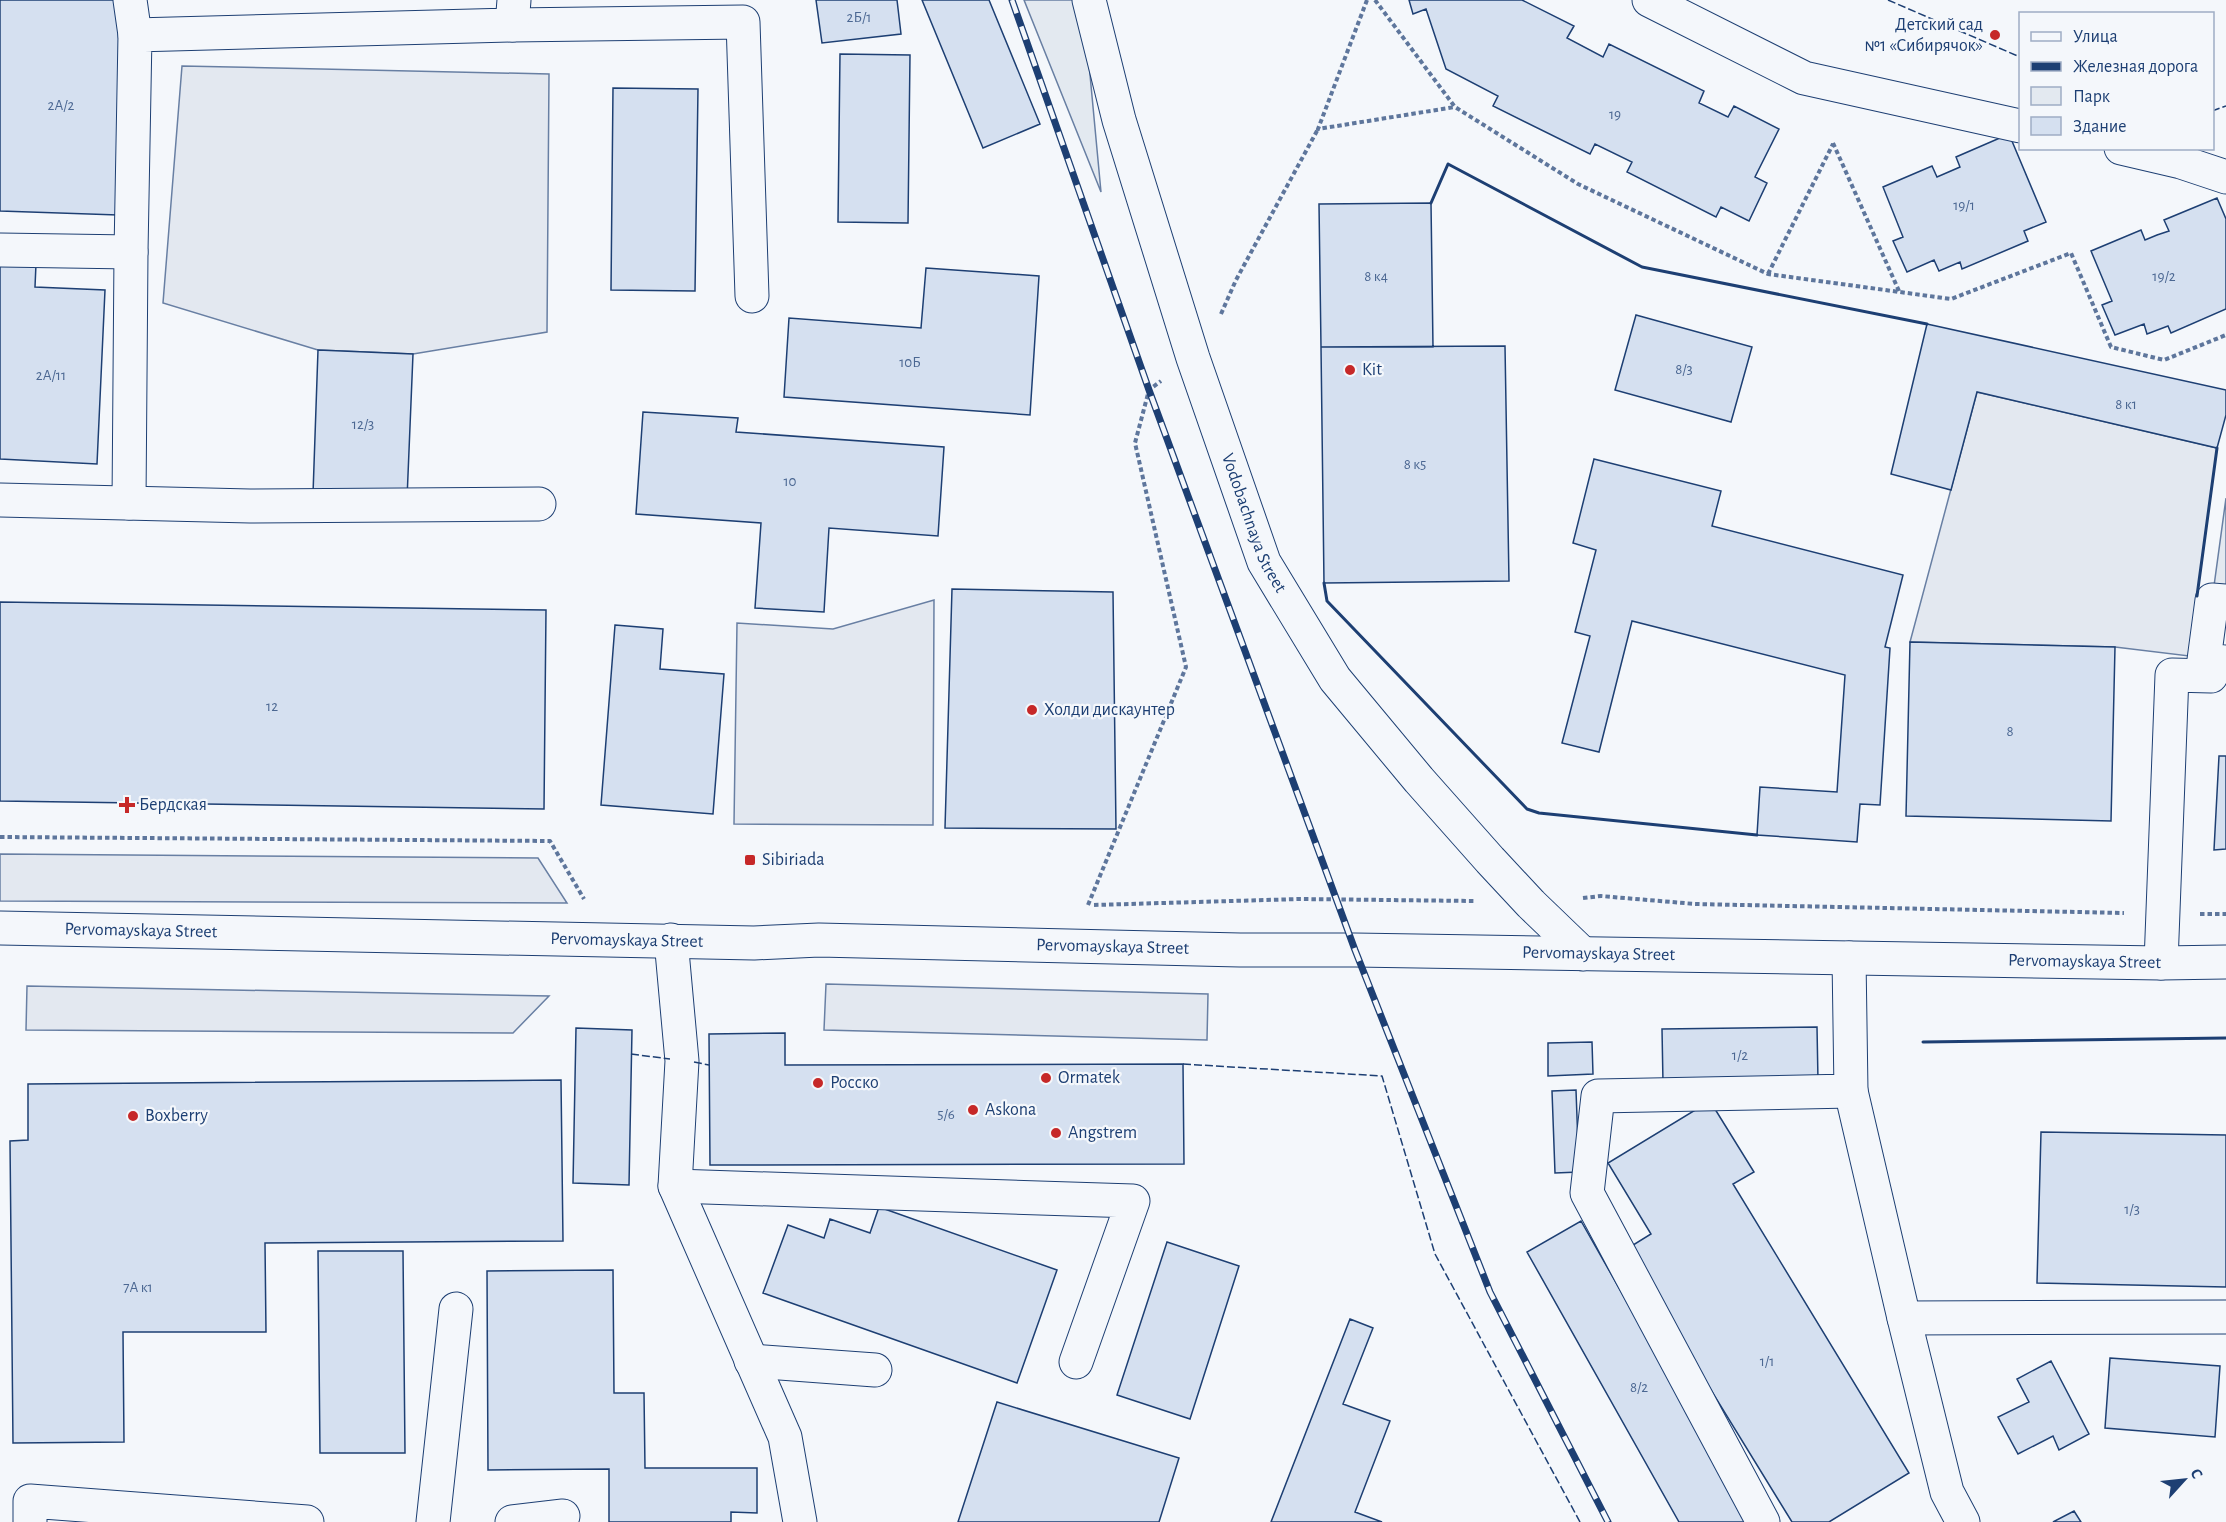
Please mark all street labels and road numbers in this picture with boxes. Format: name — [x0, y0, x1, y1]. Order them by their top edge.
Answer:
street label: Vodobachnaya Street — [1218, 451, 1290, 596]
street label: Pervomayskaya Street — [64, 920, 218, 941]
street label: Pervomayskaya Street — [550, 930, 704, 951]
street label: Pervomayskaya Street — [1036, 936, 1190, 958]
street label: Pervomayskaya Street — [1522, 944, 1675, 964]
street label: Pervomayskaya Street — [2008, 952, 2161, 972]

